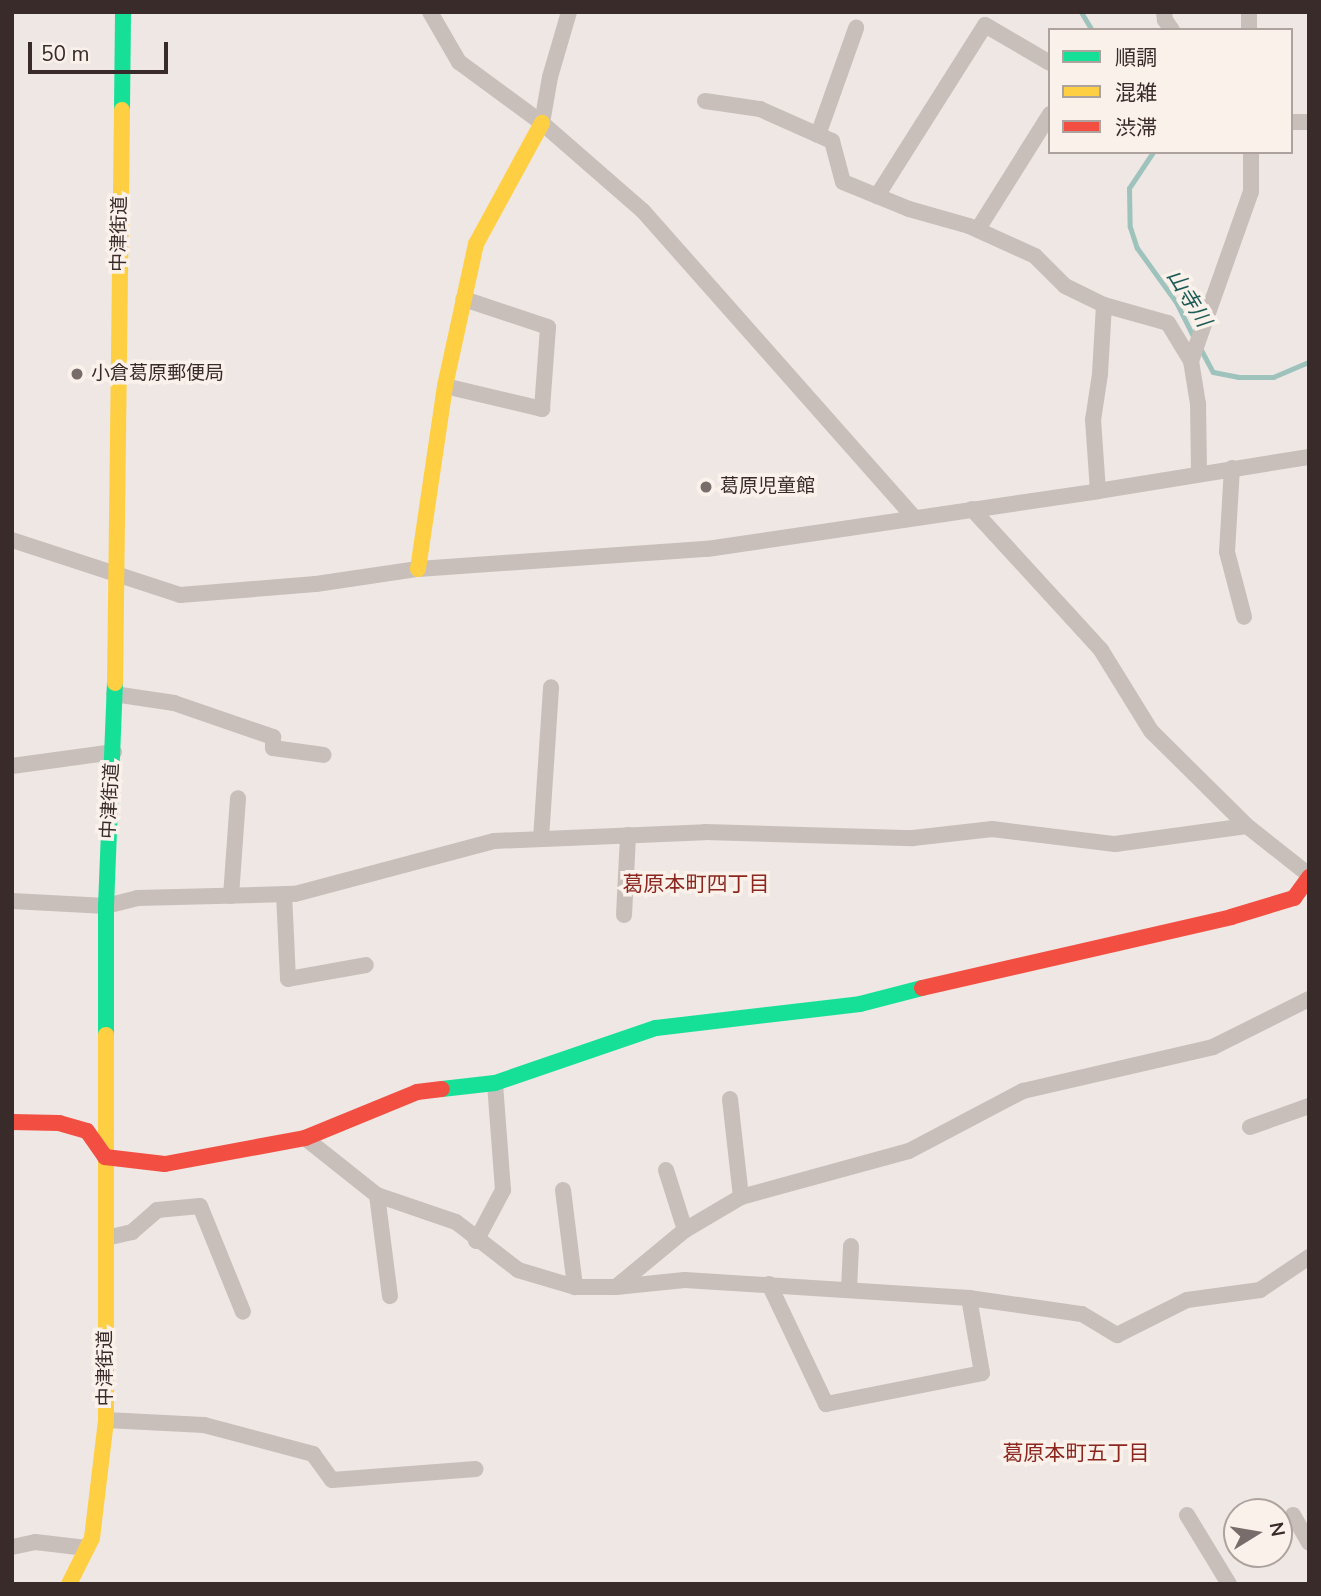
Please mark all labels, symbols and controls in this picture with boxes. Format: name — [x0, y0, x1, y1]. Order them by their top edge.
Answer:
scale bar — [32, 28, 172, 72]
legend — [1048, 28, 1293, 154]
text: 50 m — [41, 40, 90, 68]
text: 順調 — [1115, 44, 1157, 72]
text: 混雑 — [1115, 79, 1157, 107]
text: 渋滞 — [1115, 114, 1157, 142]
street label: 中津街道 — [108, 196, 132, 272]
water label: 山寺川 — [1162, 265, 1216, 331]
place label: 小倉葛原郵便局 — [91, 363, 224, 385]
marker: 小倉葛原郵便局 — [69, 366, 85, 382]
place label: 葛原児童館 — [720, 476, 815, 498]
marker: 葛原児童館 — [698, 479, 714, 495]
street label: 中津街道 — [98, 762, 124, 840]
district label: 葛原本町四丁目 — [623, 871, 769, 897]
street label: 中津街道 — [95, 1330, 117, 1406]
district label: 葛原本町五丁目 — [1003, 1440, 1149, 1466]
north arrow — [1223, 1498, 1293, 1568]
text: N — [1263, 1520, 1291, 1539]

